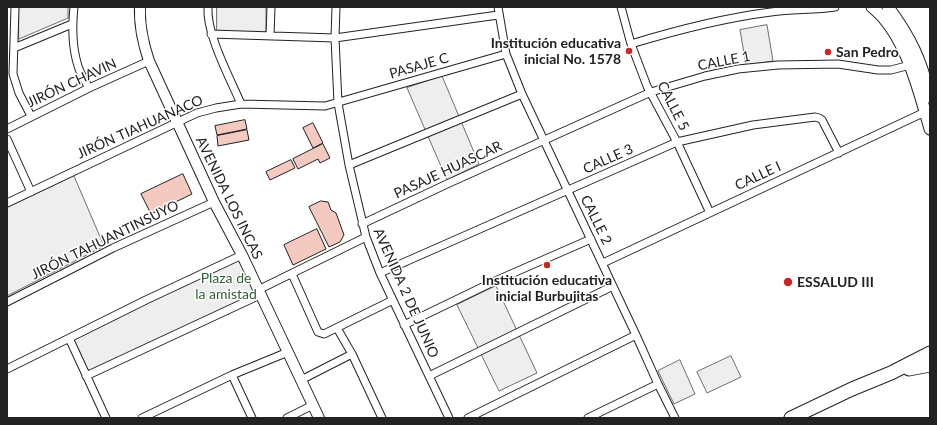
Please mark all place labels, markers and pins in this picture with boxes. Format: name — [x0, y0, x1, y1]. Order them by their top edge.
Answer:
place label: Institución educativa inicial No. 1578 — [491, 35, 621, 68]
place label: San Pedro — [836, 44, 899, 60]
marker: Institución educativa inicial No. 1578 — [624, 46, 634, 56]
marker: San Pedro — [823, 47, 833, 57]
marker: Institución educativa inicial Burbujitas — [542, 260, 552, 270]
place label: Institución educativa inicial Burbujitas — [482, 272, 612, 304]
place label: ESSALUD III — [797, 274, 874, 290]
marker: ESSALUD III — [782, 276, 794, 288]

